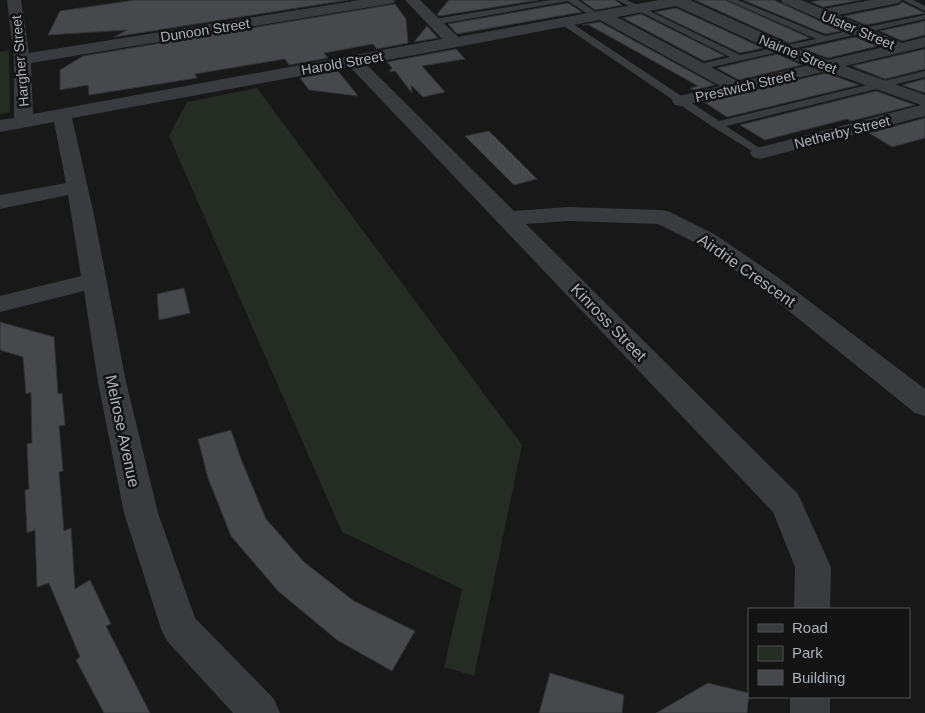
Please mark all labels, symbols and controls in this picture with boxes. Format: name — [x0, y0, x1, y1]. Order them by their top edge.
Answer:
street label: Ulster Street — [819, 7, 897, 53]
street label: Hargher Street — [8, 14, 32, 107]
street label: Dunoon Street — [159, 15, 251, 45]
street label: Nairne Street — [757, 31, 839, 77]
street label: Harold Street — [300, 48, 384, 78]
street label: Prestwich Street — [694, 67, 797, 105]
street label: Netherby Street — [792, 112, 892, 152]
street label: Airdrie Crescent — [695, 231, 799, 311]
street label: Kinross Street — [568, 280, 650, 365]
street label: Melrose Avenue — [102, 373, 143, 489]
legend — [748, 608, 910, 698]
text: Road — [792, 619, 828, 636]
text: Park — [792, 644, 823, 661]
text: Building — [792, 669, 845, 686]

